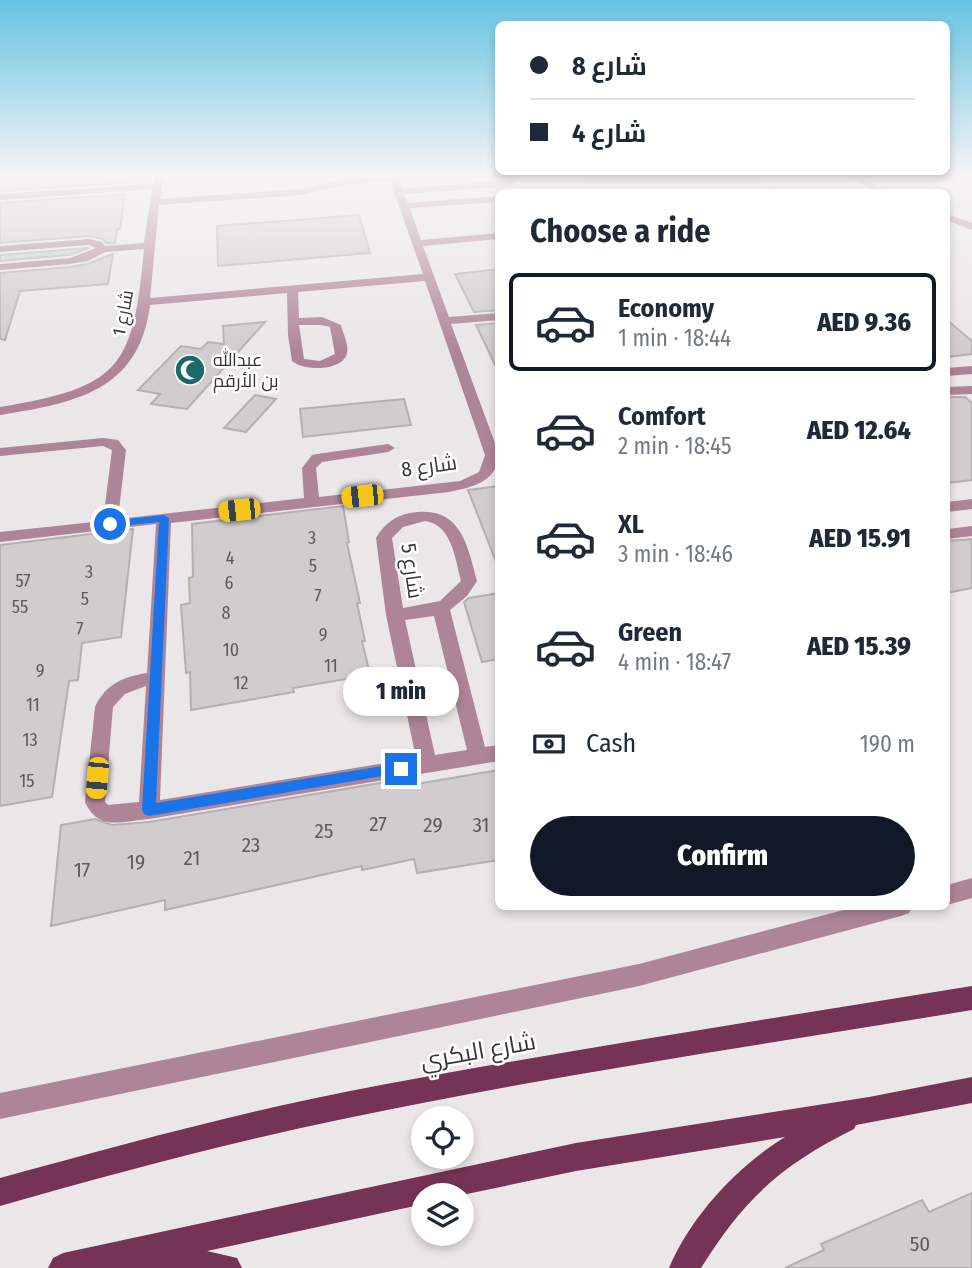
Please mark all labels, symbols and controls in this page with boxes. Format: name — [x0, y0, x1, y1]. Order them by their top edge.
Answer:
text: شارع 8 — [572, 51, 647, 82]
text: شارع 4 — [572, 118, 646, 149]
text: Choose a ride — [530, 212, 711, 250]
street label: شارع 1 — [108, 288, 139, 338]
icon: car — [534, 291, 597, 354]
text: Economy — [618, 293, 714, 324]
text: AED 9.36 — [817, 307, 911, 338]
text: 1 min · 18:44 — [618, 324, 731, 352]
place label: عبدالله بن الأرقم — [213, 348, 279, 393]
mosque icon: عبدالله بن الأرقم — [173, 353, 207, 387]
icon: car — [534, 399, 597, 462]
text: Comfort — [618, 401, 706, 432]
text: AED 12.64 — [807, 415, 911, 446]
text: 2 min · 18:45 — [618, 432, 732, 460]
street label: شارع 8 — [399, 449, 459, 484]
car — [341, 483, 384, 509]
car — [218, 497, 261, 523]
icon: car — [534, 507, 597, 570]
route start — [94, 508, 126, 540]
text: XL — [618, 509, 644, 540]
text: AED 15.91 — [809, 523, 911, 554]
house number: 3 — [308, 527, 316, 549]
text: 3 min · 18:46 — [618, 540, 733, 568]
street label: شارع 5 — [394, 542, 429, 600]
house number: 4 — [226, 547, 235, 569]
house number: 5 — [309, 555, 317, 577]
house number: 3 — [85, 561, 93, 583]
house number: 57 — [15, 570, 31, 592]
house number: 6 — [225, 572, 234, 594]
house number: 7 — [314, 585, 322, 607]
house number: 5 — [81, 588, 89, 610]
house number: 55 — [12, 596, 28, 618]
house number: 8 — [222, 602, 231, 624]
icon: car — [534, 615, 597, 678]
text: Green — [618, 617, 682, 648]
house number: 7 — [76, 618, 84, 640]
house number: 9 — [319, 624, 327, 646]
text: AED 15.39 — [807, 631, 911, 662]
house number: 10 — [223, 639, 239, 661]
text: 4 min · 18:47 — [618, 648, 731, 676]
house number: 11 — [324, 655, 338, 677]
house number: 9 — [36, 660, 44, 682]
callout: 1 min — [343, 668, 459, 716]
house number: 12 — [234, 672, 249, 694]
text: 1 min — [376, 677, 426, 705]
house number: 11 — [26, 694, 40, 716]
icon: cash — [530, 725, 568, 763]
text: Cash — [586, 728, 636, 759]
house number: 13 — [22, 729, 38, 751]
text: 190 m — [860, 730, 915, 758]
route end — [385, 753, 417, 785]
car — [85, 756, 110, 800]
house number: 15 — [19, 770, 35, 792]
house number: 27 — [369, 811, 387, 837]
house number: 29 — [423, 812, 443, 838]
house number: 31 — [472, 812, 490, 838]
button: Confirm — [530, 816, 915, 896]
house number: 25 — [315, 818, 333, 844]
house number: 23 — [242, 832, 260, 858]
house number: 21 — [184, 845, 201, 871]
house number: 19 — [127, 849, 145, 875]
house number: 17 — [74, 857, 90, 883]
street label: شارع البكري — [418, 1027, 539, 1079]
map controls — [411, 1106, 474, 1246]
button: locate — [411, 1106, 474, 1169]
button: layers — [411, 1183, 474, 1246]
house number: 50 — [910, 1231, 930, 1257]

